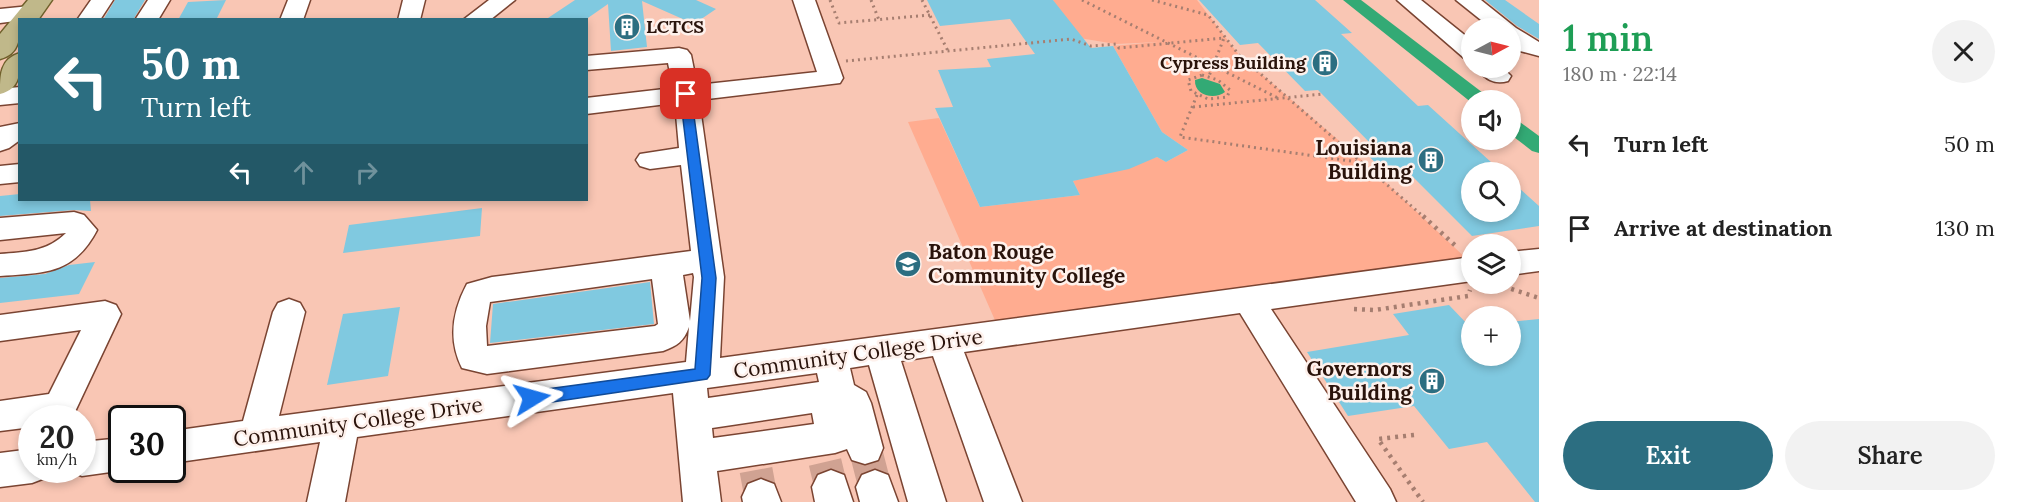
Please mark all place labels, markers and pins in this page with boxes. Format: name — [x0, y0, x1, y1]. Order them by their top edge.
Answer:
building icon: LCTCS — [612, 12, 642, 42]
place label: LCTCS — [646, 15, 704, 38]
building icon: Cypress Building — [1310, 48, 1340, 78]
place label: Cypress Building — [1160, 51, 1307, 74]
pin — [660, 68, 711, 119]
place label: Louisiana Building — [1315, 134, 1413, 185]
building icon: Louisiana Building — [1416, 145, 1446, 175]
place label: Baton Rouge Community College — [928, 238, 1125, 289]
school or university icon: Baton Rouge Community College — [893, 249, 923, 279]
place label: Governors Building — [1307, 355, 1413, 406]
building icon: Governors Building — [1417, 366, 1447, 396]

